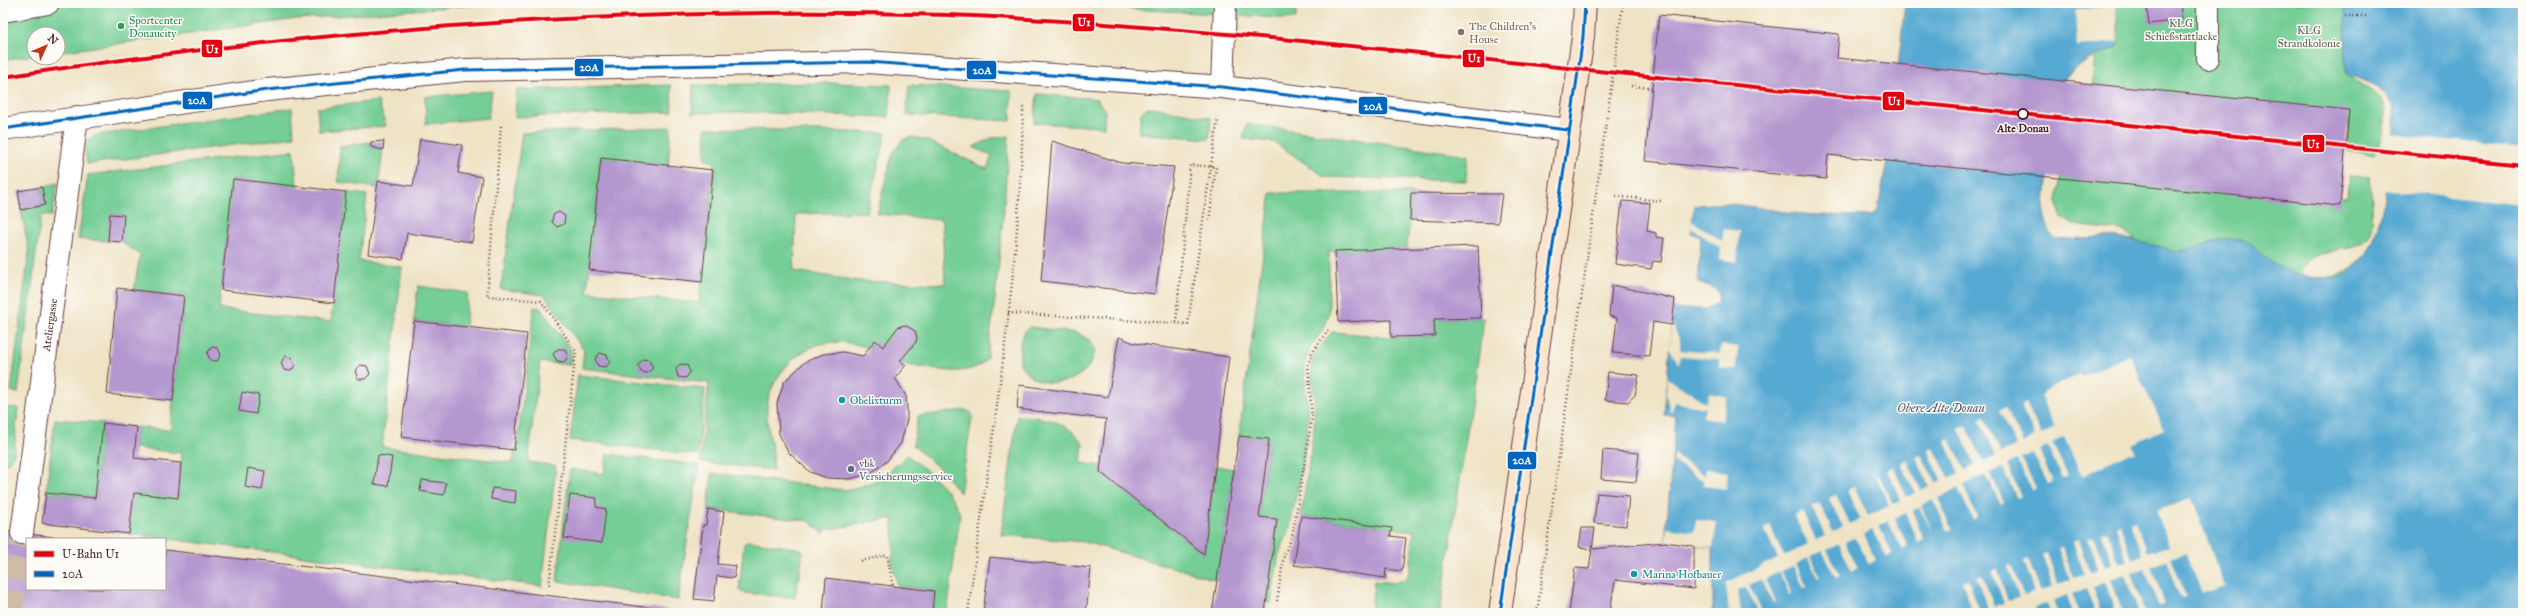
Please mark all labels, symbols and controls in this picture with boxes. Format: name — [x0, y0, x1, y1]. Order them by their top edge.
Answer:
line badge: U1 — [1072, 13, 1095, 32]
place label: Sportcenter Donaucity — [129, 14, 183, 40]
text: U1 — [1077, 16, 1091, 29]
park label: KLG Schießstattlacke — [2145, 17, 2218, 43]
place label: The Children’s House — [1469, 20, 1536, 46]
marker: Sportcenter Donaucity — [116, 21, 126, 31]
park label: KLG Strandkolonie — [2277, 24, 2341, 50]
north arrow — [26, 26, 66, 66]
marker: The Children’s House — [1456, 27, 1466, 37]
text: N — [45, 32, 61, 48]
line badge: U1 — [201, 39, 223, 58]
text: U1 — [205, 43, 219, 56]
line badge: U1 — [1462, 49, 1485, 68]
text: U1 — [1467, 52, 1481, 65]
line badge: 20A — [574, 58, 604, 77]
line badge: 20A — [966, 60, 997, 80]
text: 20A — [579, 61, 599, 74]
text: 20A — [972, 64, 992, 77]
line badge: 20A — [182, 91, 213, 110]
line badge: U1 — [1882, 91, 1905, 111]
text: 20A — [187, 94, 207, 107]
text: U1 — [1887, 95, 1901, 108]
line badge: 20A — [1358, 96, 1388, 115]
text: 20A — [1363, 100, 1383, 113]
marker: Alte Donau — [2017, 108, 2029, 120]
place label: Alte Donau — [1996, 122, 2049, 135]
line badge: U1 — [2302, 134, 2325, 153]
text: U1 — [2306, 138, 2320, 151]
street label: Ateliergasse — [40, 298, 60, 353]
place label: Obelixturm — [850, 394, 903, 407]
marker: Obelixturm — [837, 395, 847, 405]
water label: Obere Alte Donau — [1897, 401, 1985, 415]
line badge: 20A — [1507, 451, 1537, 470]
text: 20A — [1512, 454, 1532, 467]
place label: vbk Versicherungsservice — [858, 457, 953, 483]
marker: vbk Versicherungsservice — [846, 464, 856, 474]
legend — [26, 538, 166, 590]
text: U-Bahn U1 — [62, 547, 120, 561]
text: 20A — [62, 567, 83, 581]
place label: Marina Hofbauer — [1642, 568, 1722, 581]
marker: Marina Hofbauer — [1629, 569, 1639, 579]

